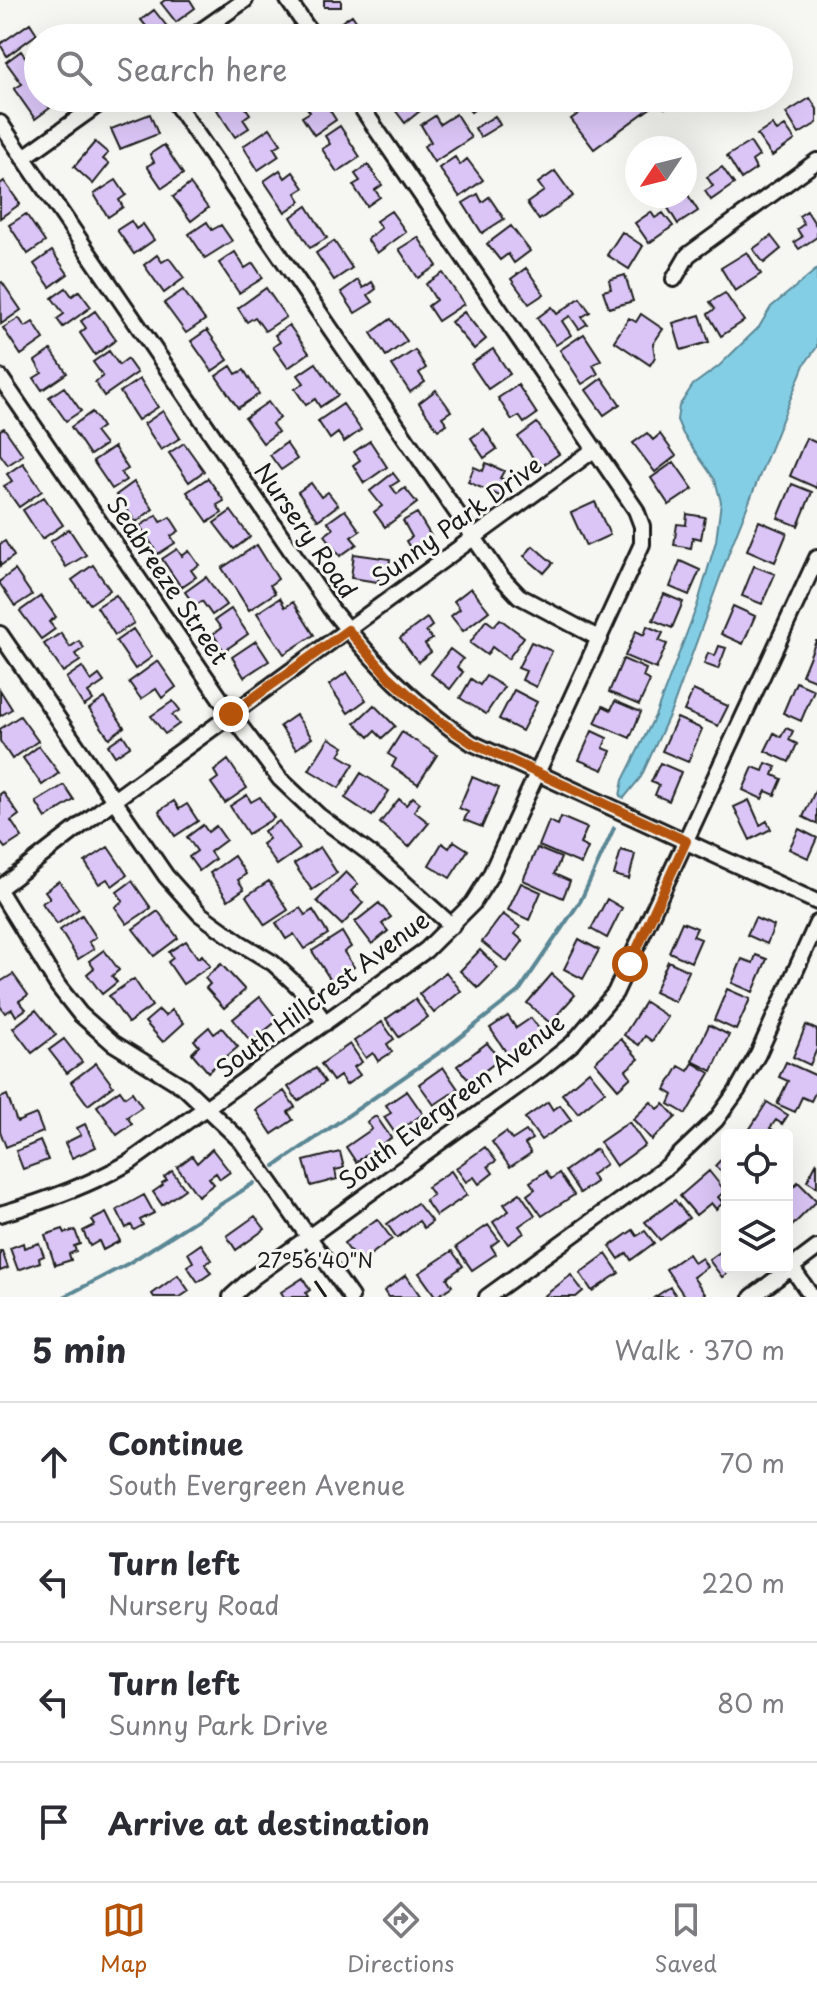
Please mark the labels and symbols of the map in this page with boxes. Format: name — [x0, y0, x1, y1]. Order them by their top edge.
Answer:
north arrow — [625, 136, 697, 208]
street label: Sunny Park Drive — [363, 446, 549, 595]
street label: Nursery Road — [246, 455, 367, 605]
street label: Seabreeze Street — [99, 488, 239, 672]
route end — [213, 696, 249, 732]
street label: South Hillcrest Avenue — [208, 901, 436, 1086]
route start — [612, 946, 648, 982]
street label: South Evergreen Avenue — [330, 1004, 571, 1197]
text: 27°56'40"N — [257, 1245, 373, 1275]

